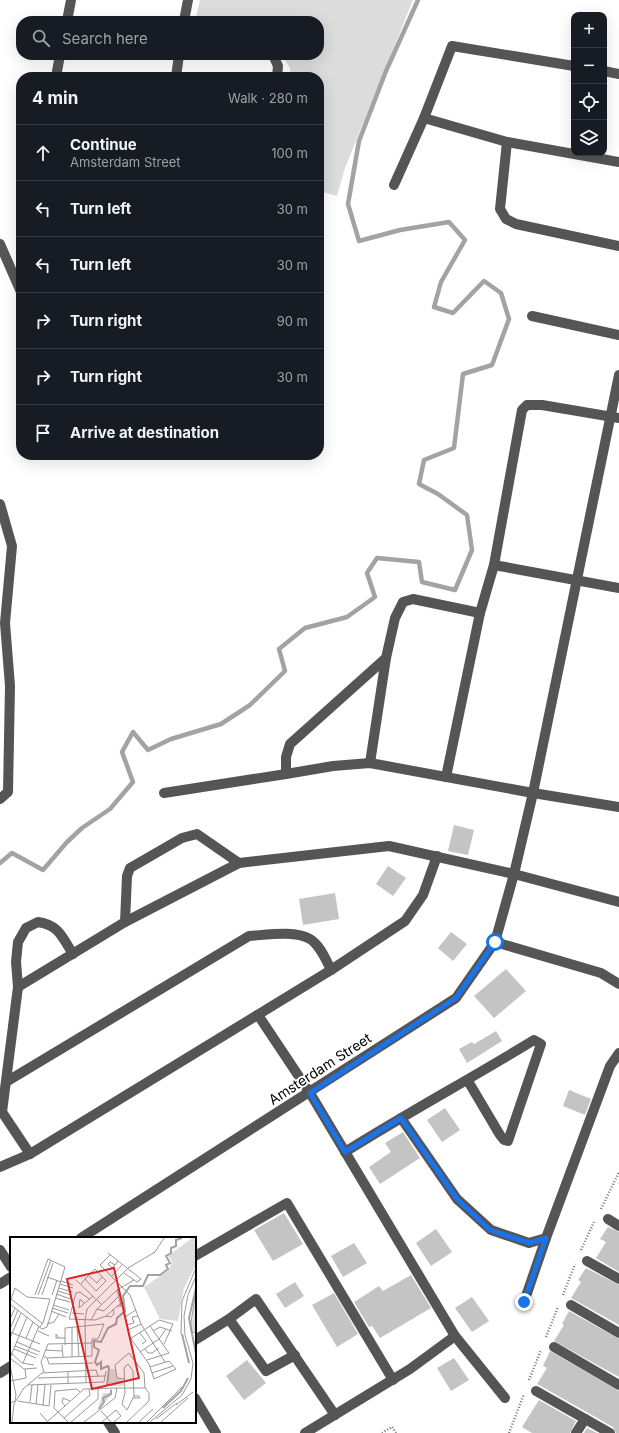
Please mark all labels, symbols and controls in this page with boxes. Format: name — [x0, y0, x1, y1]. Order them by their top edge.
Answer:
map controls — [571, 12, 607, 156]
button: + — [571, 12, 607, 48]
search box — [16, 16, 324, 60]
icon: search — [30, 27, 52, 49]
text: Search here — [62, 29, 148, 48]
button: − — [571, 48, 607, 84]
button: locate — [571, 84, 607, 120]
text: 4 min — [32, 88, 78, 108]
text: Walk · 280 m — [228, 90, 308, 106]
button: layers — [571, 120, 607, 156]
text: Continue — [70, 135, 137, 154]
icon: ahead — [32, 142, 54, 164]
text: 100 m — [271, 145, 308, 161]
text: Amsterdam Street — [70, 154, 181, 170]
icon: left — [32, 198, 54, 220]
text: Turn left — [70, 199, 131, 218]
text: 30 m — [277, 201, 308, 217]
icon: left — [32, 254, 54, 276]
text: Turn left — [70, 255, 131, 274]
text: 30 m — [277, 257, 308, 273]
icon: right — [32, 310, 54, 332]
text: Turn right — [70, 311, 142, 330]
text: 90 m — [277, 313, 308, 329]
icon: right — [32, 366, 54, 388]
text: Turn right — [70, 367, 142, 386]
text: 30 m — [277, 369, 308, 385]
icon: arrive — [32, 422, 54, 444]
text: Arrive at destination — [70, 423, 219, 442]
route start — [486, 933, 504, 951]
street label: Amsterdam Street — [265, 1029, 375, 1108]
inset map — [10, 1237, 196, 1423]
route end — [515, 1293, 533, 1311]

